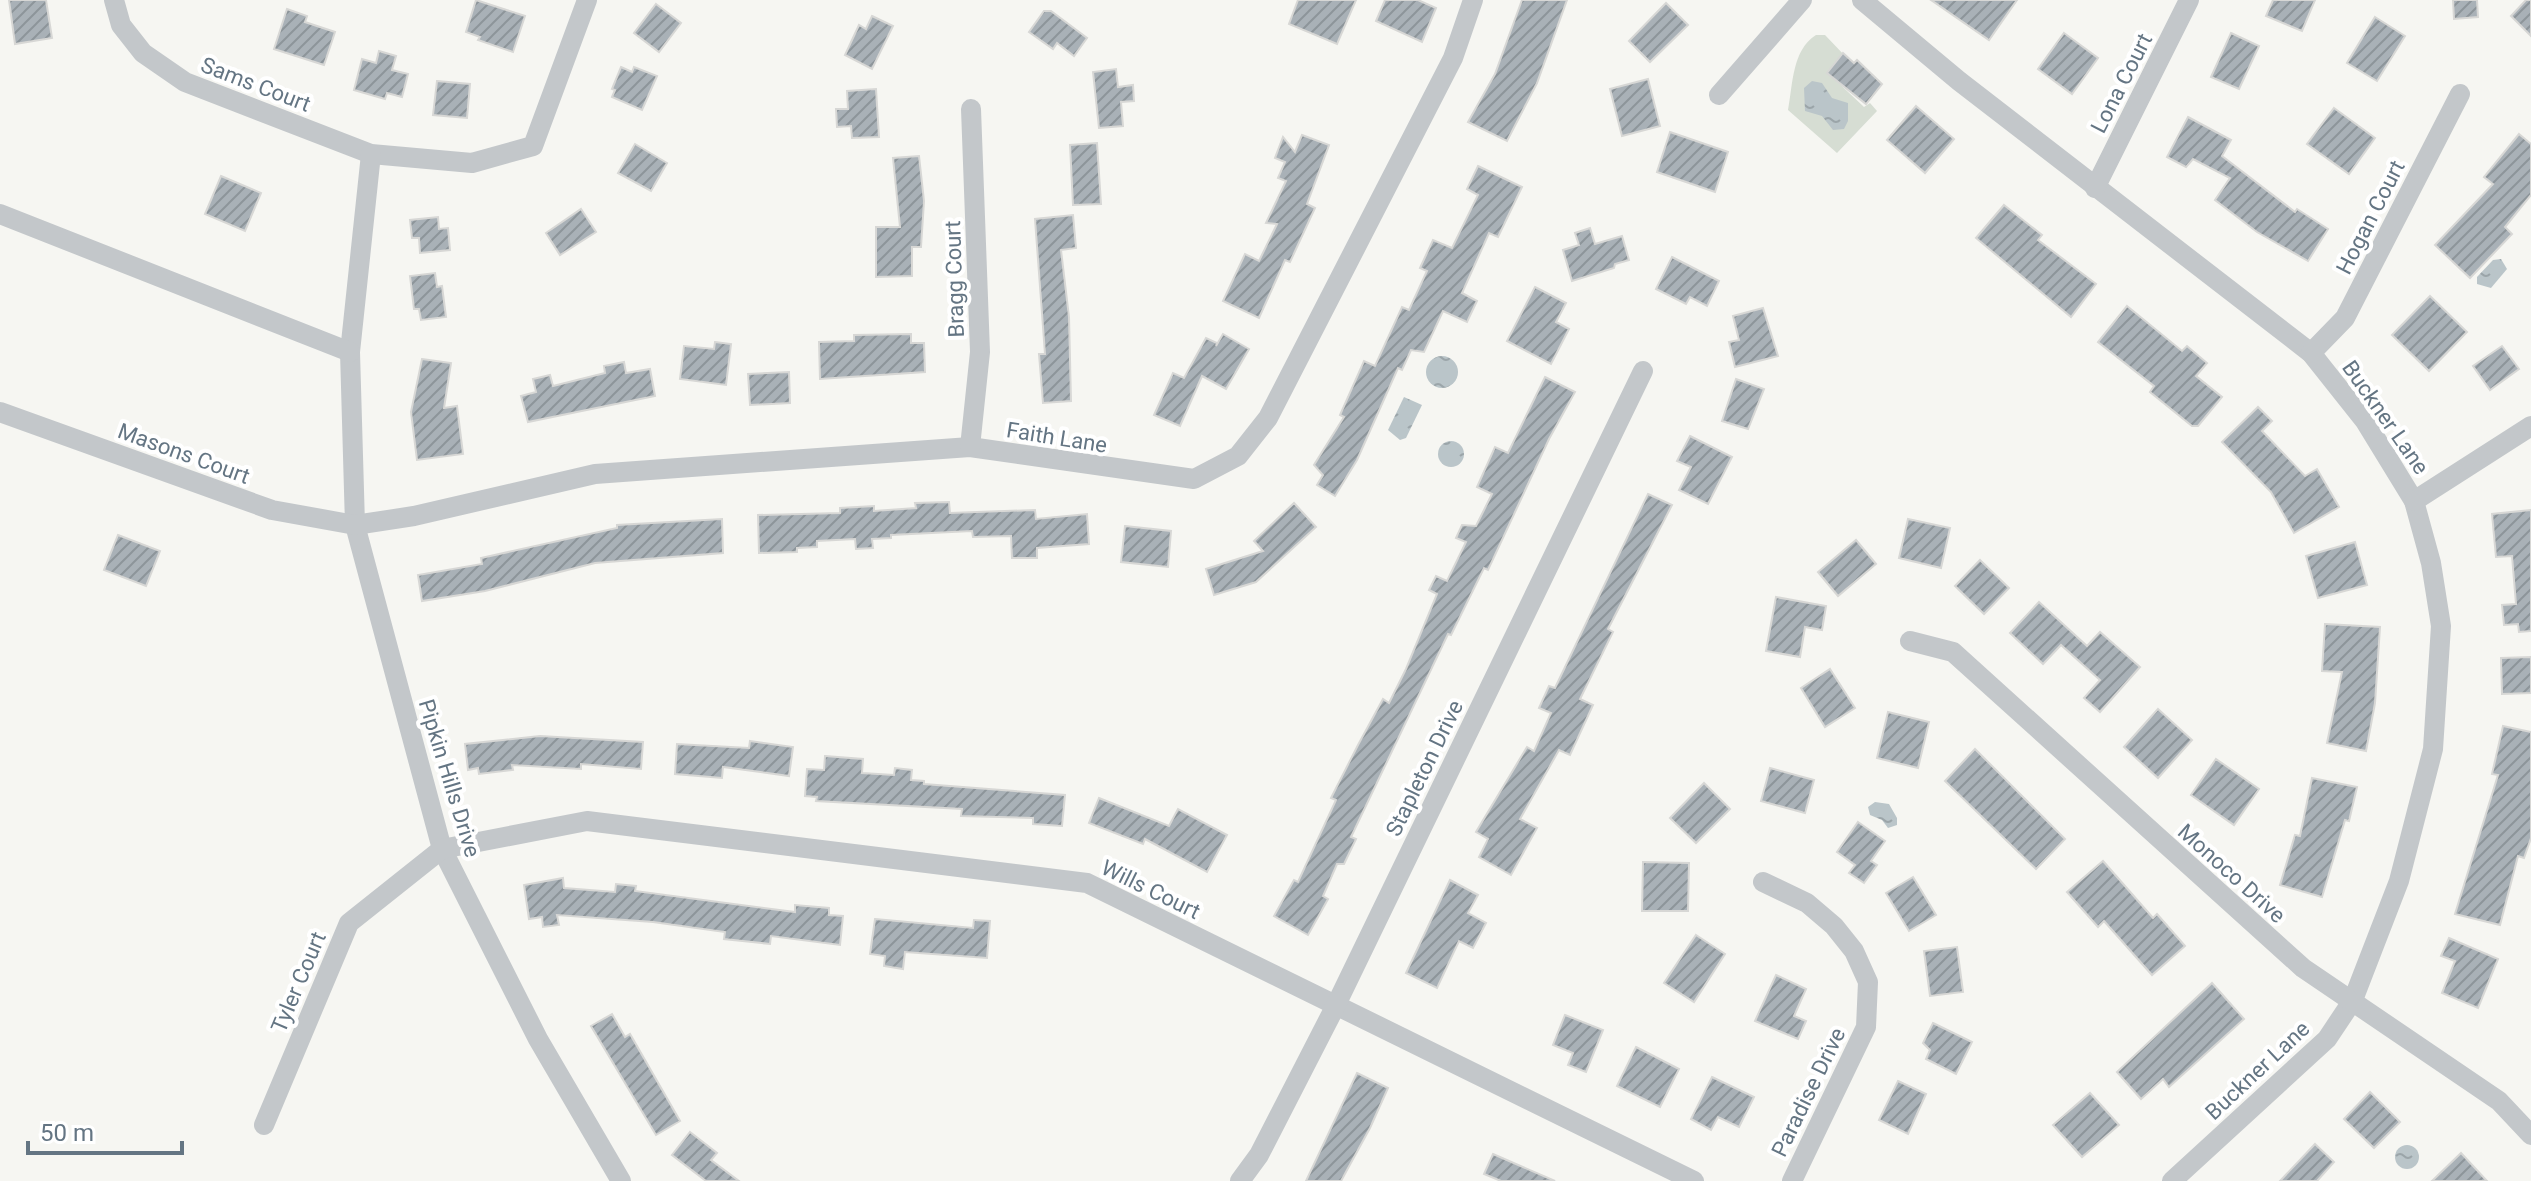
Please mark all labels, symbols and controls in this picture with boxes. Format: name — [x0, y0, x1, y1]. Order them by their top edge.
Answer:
street label: Lona Court — [2086, 29, 2157, 137]
street label: Sams Court — [198, 52, 314, 117]
street label: Hogan Court — [2331, 156, 2410, 278]
street label: Bragg Court — [940, 220, 969, 338]
street label: Buckner Lane — [2337, 356, 2434, 479]
street label: Faith Lane — [1005, 417, 1109, 458]
street label: Masons Court — [115, 418, 253, 489]
street label: Pipkin Hills Drive — [414, 696, 485, 860]
street label: Stapleton Drive — [1381, 696, 1468, 840]
street label: Monoco Drive — [2173, 819, 2290, 928]
street label: Wills Court — [1097, 855, 1204, 924]
street label: Tyler Court — [266, 928, 331, 1036]
street label: Buckner Lane — [2200, 1016, 2314, 1125]
street label: Paradise Drive — [1766, 1024, 1850, 1161]
scale bar — [28, 1105, 182, 1155]
text: 50 m — [40, 1119, 94, 1147]

